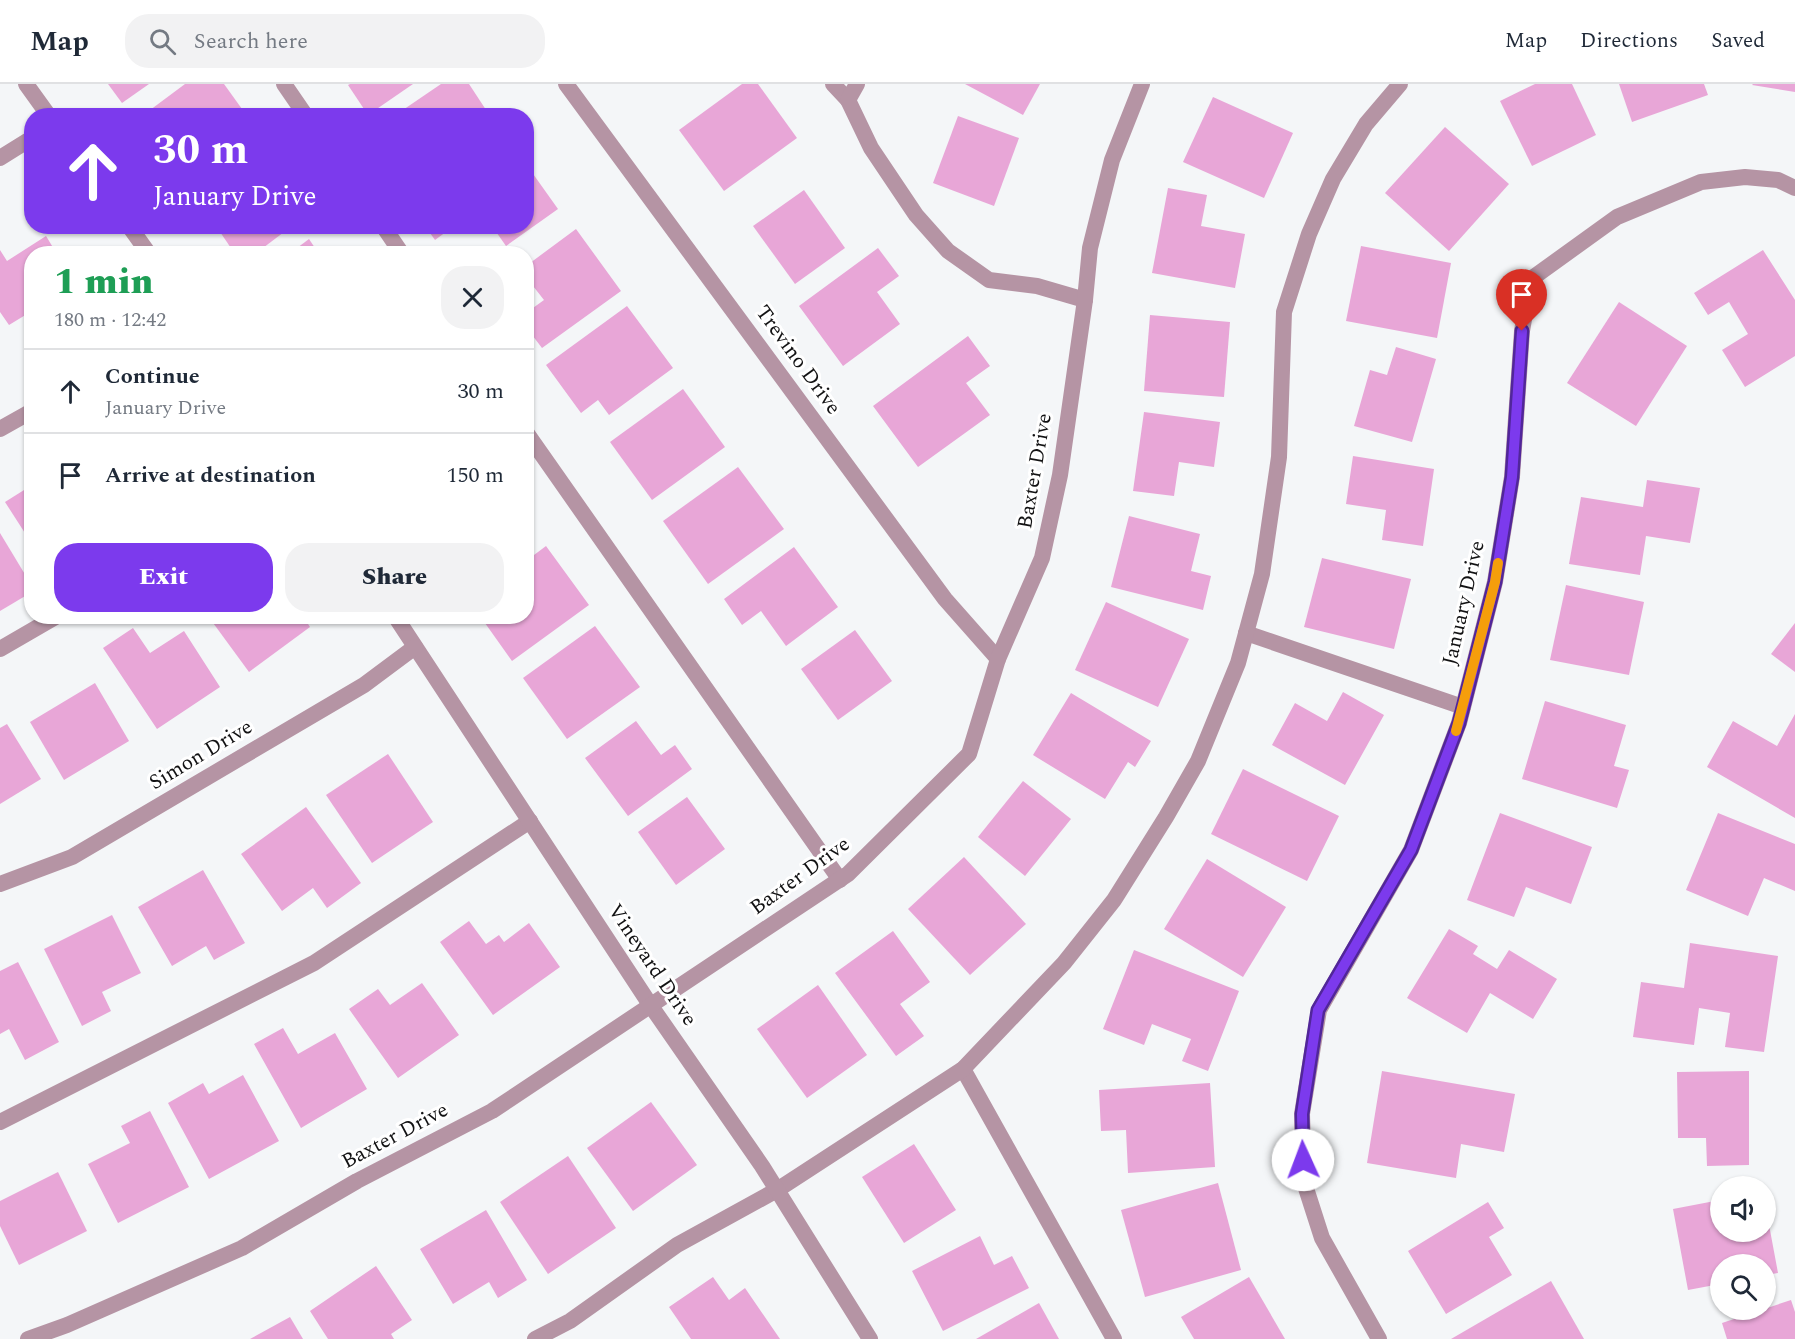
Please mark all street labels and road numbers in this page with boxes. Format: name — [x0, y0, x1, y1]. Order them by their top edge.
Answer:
street label: Trevino Drive — [747, 298, 849, 422]
street label: Baxter Drive — [1009, 411, 1061, 531]
street label: January Drive — [1434, 537, 1494, 669]
street label: Simon Drive — [143, 711, 259, 799]
street label: Baxter Drive — [743, 829, 857, 923]
street label: Vineyard Drive — [599, 897, 705, 1033]
street label: Baxter Drive — [336, 1094, 454, 1178]

